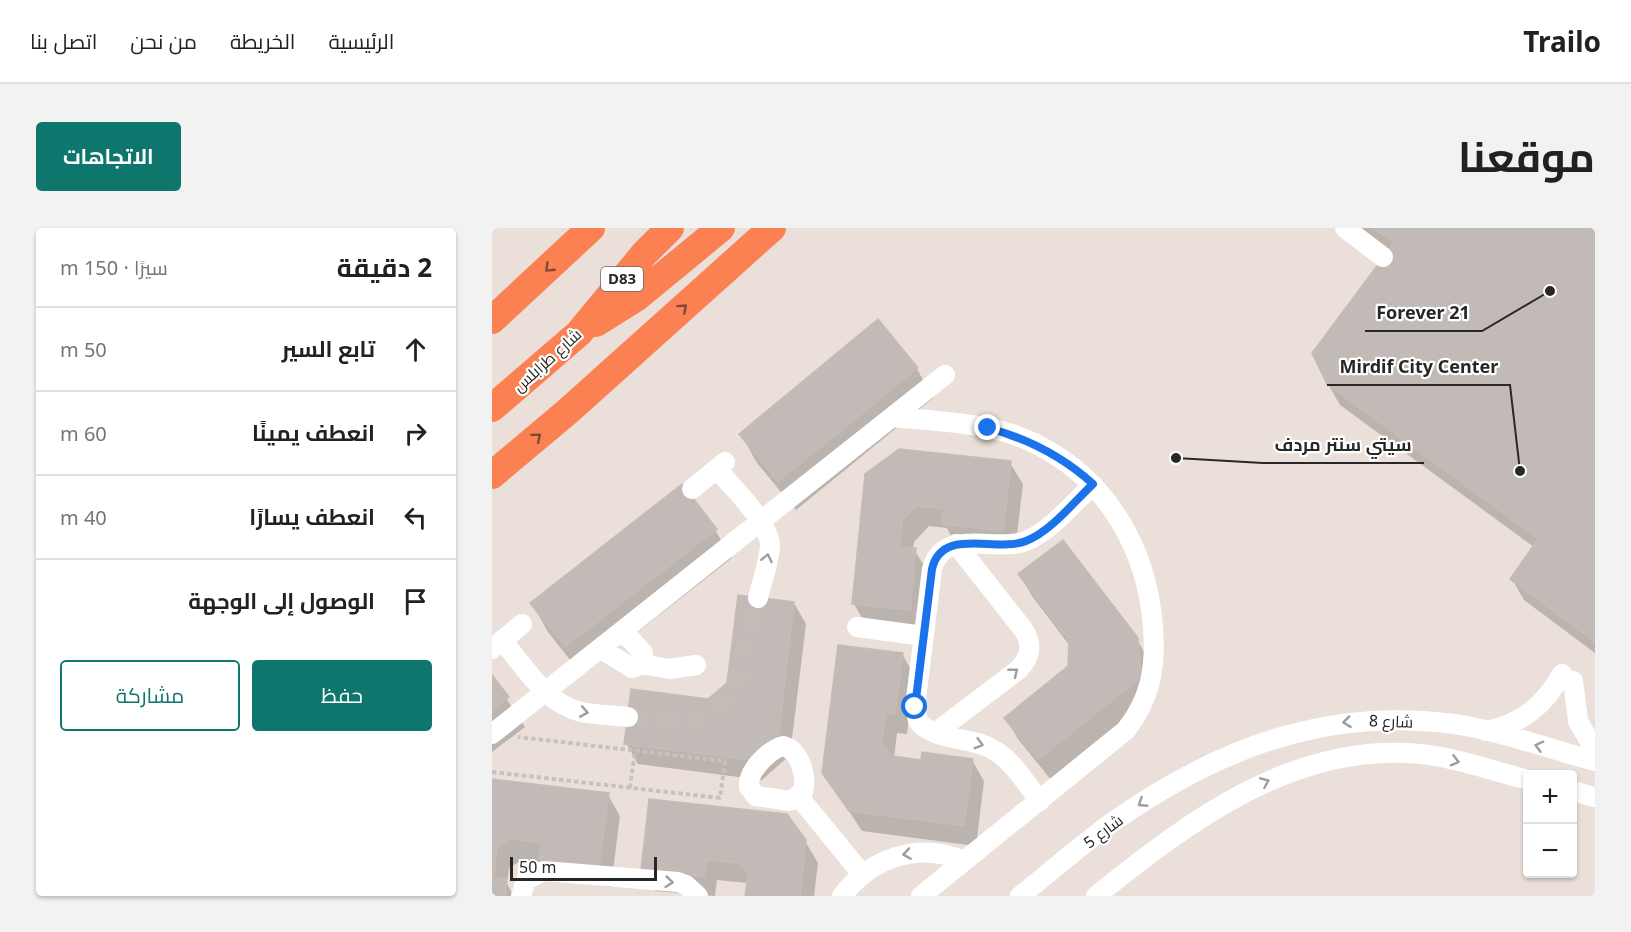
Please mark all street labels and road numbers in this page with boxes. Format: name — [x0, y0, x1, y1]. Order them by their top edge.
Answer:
road number: D83 — [601, 267, 643, 291]
street label: شارع طرابلس — [508, 323, 587, 397]
street label: شارع 8 — [1368, 709, 1414, 734]
street label: شارع 5 — [1079, 809, 1128, 854]

